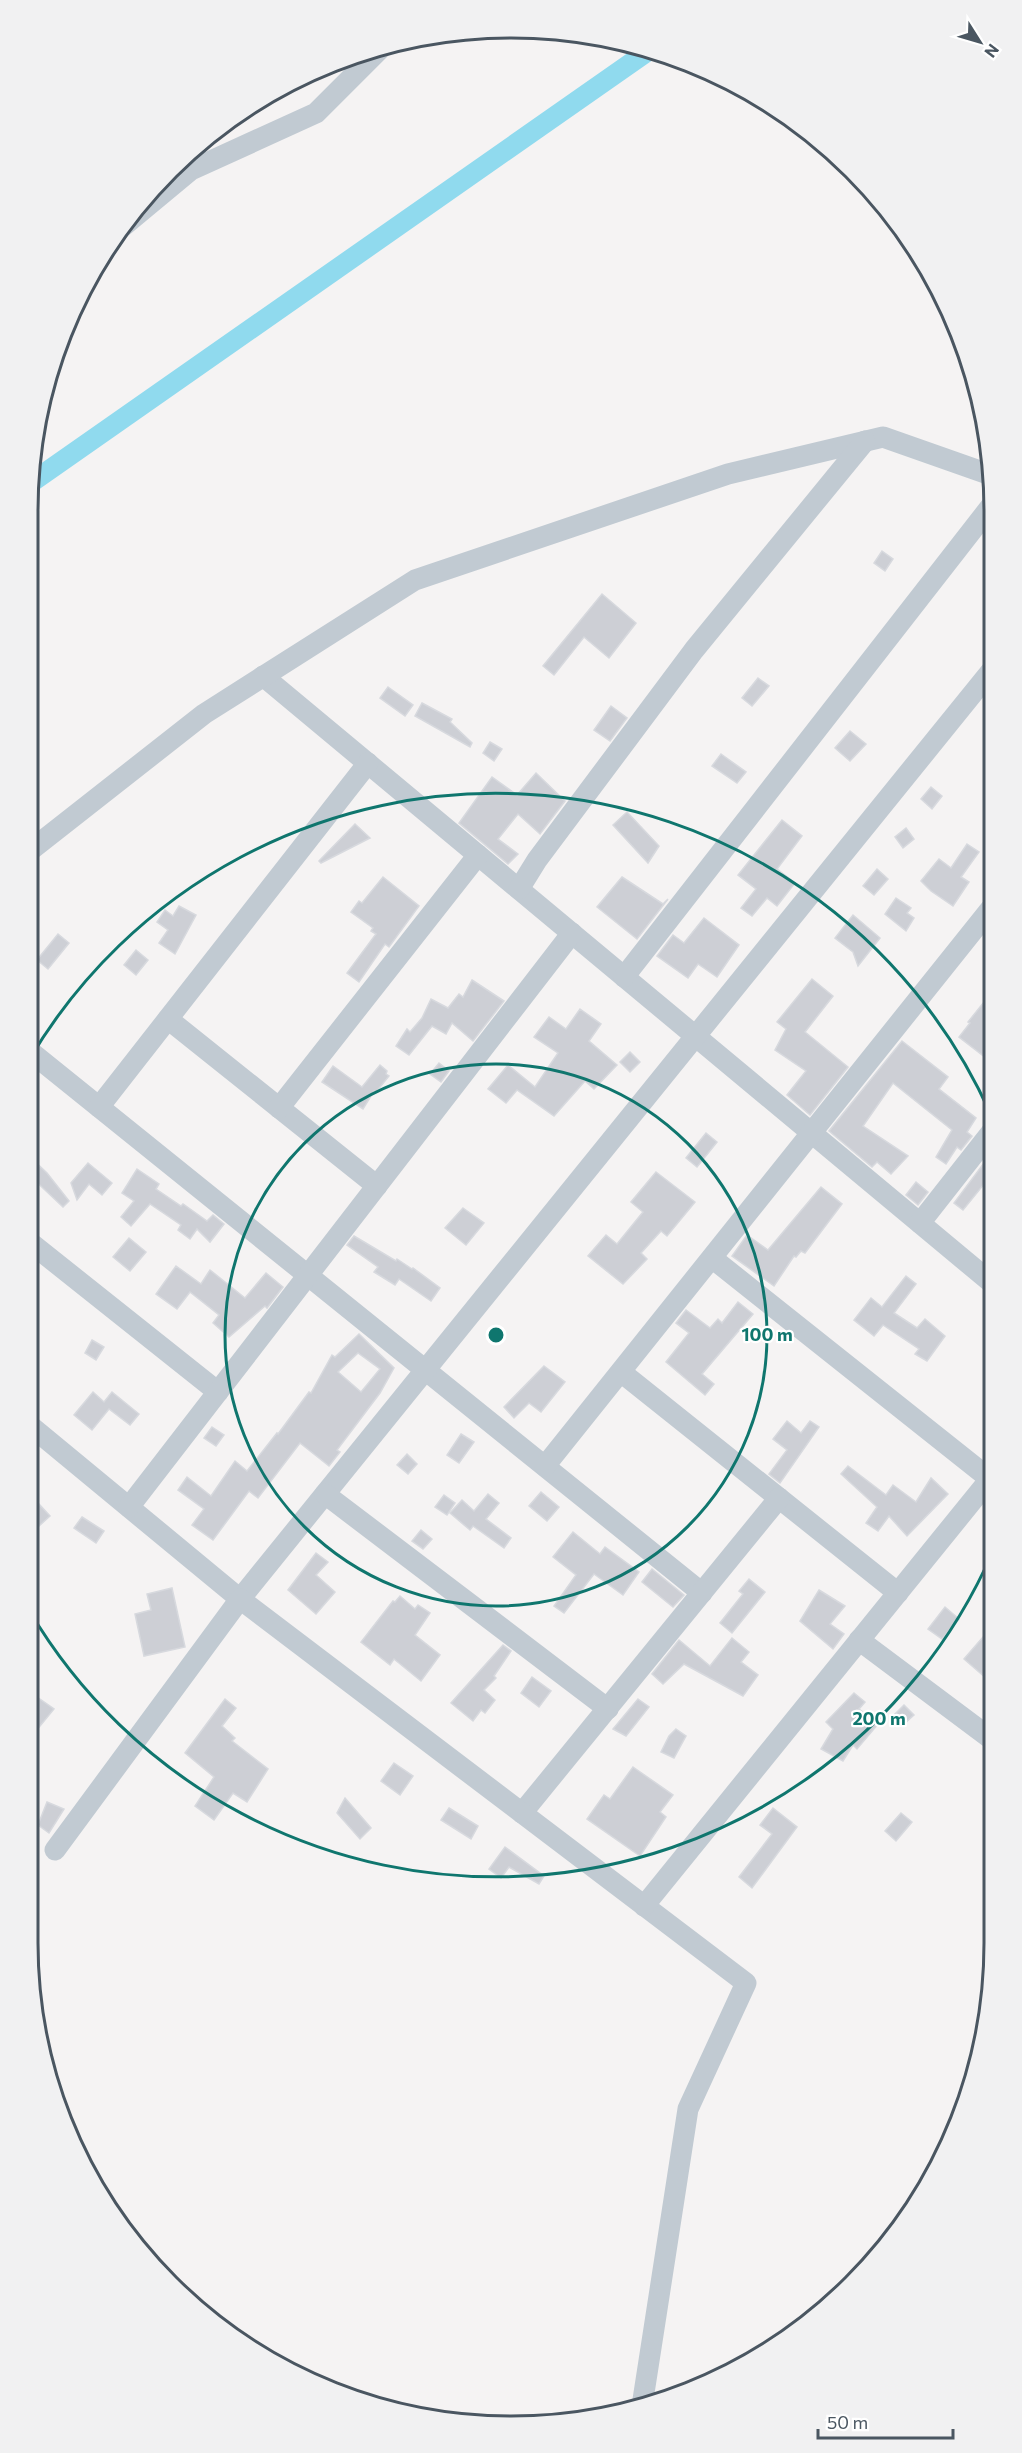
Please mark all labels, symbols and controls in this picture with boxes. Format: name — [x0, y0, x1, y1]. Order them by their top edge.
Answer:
north arrow — [950, 12, 1010, 72]
text: N — [981, 41, 1004, 62]
text: 100 m — [741, 1323, 793, 1345]
centre of rings — [486, 1325, 506, 1345]
text: 200 m — [852, 1707, 906, 1729]
scale bar — [818, 2402, 953, 2440]
text: 50 m — [827, 2411, 868, 2433]

